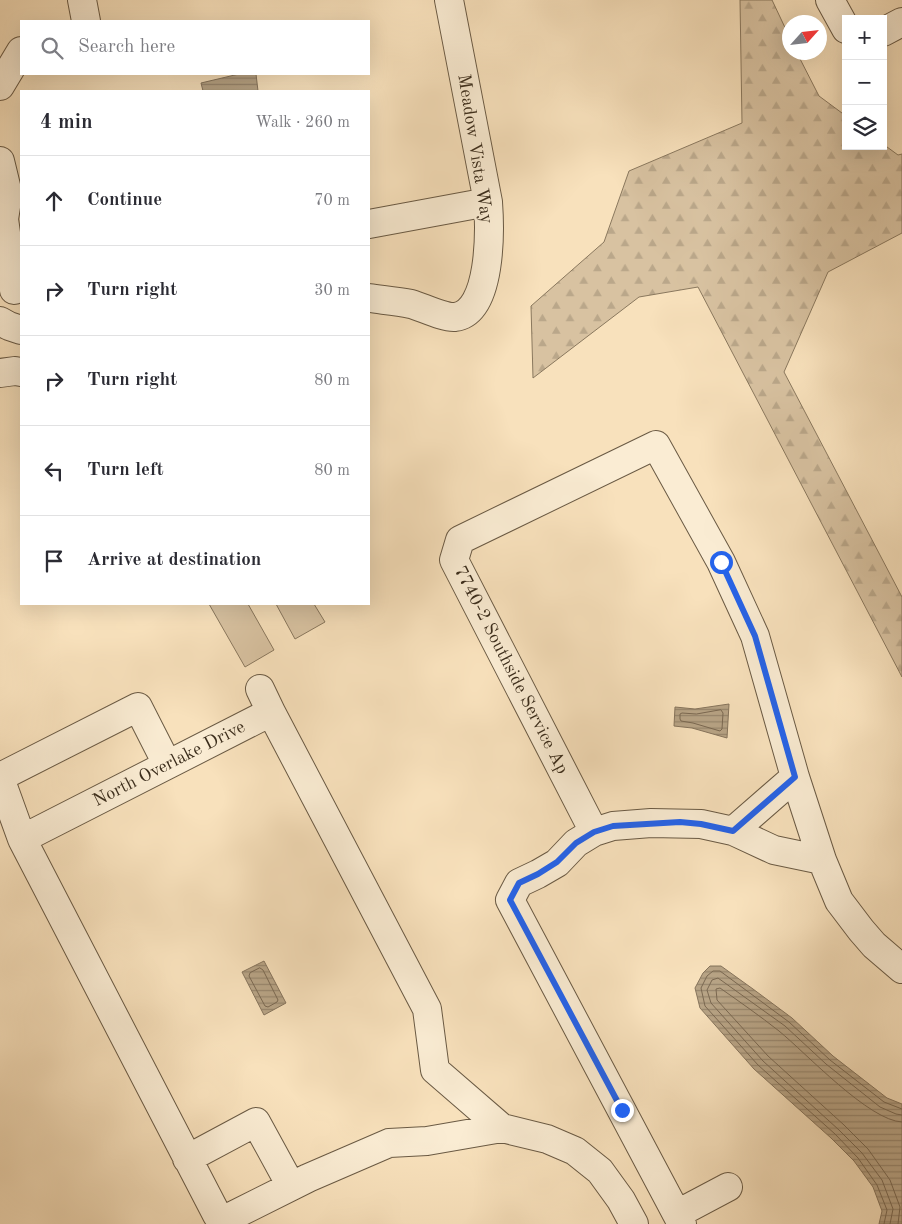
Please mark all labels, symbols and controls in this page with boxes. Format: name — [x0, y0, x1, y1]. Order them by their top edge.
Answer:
north arrow — [782, 15, 827, 60]
map controls — [842, 15, 887, 150]
button: + — [842, 15, 887, 60]
search box — [20, 20, 370, 75]
icon: search — [38, 34, 66, 62]
text: Search here — [78, 38, 175, 57]
button: − — [842, 60, 887, 105]
street label: Meadow Vista Way — [454, 73, 496, 226]
button: layers — [842, 105, 887, 150]
text: 4 min — [40, 112, 93, 133]
text: Walk · 260 m — [255, 115, 350, 131]
icon: ahead — [40, 187, 68, 215]
text: Continue — [87, 191, 162, 210]
text: 70 m — [314, 193, 350, 209]
icon: right — [40, 277, 68, 305]
text: Turn right — [87, 281, 177, 300]
text: 30 m — [314, 283, 350, 299]
icon: right — [40, 367, 68, 395]
text: Turn right — [87, 371, 177, 390]
text: 80 m — [314, 373, 350, 389]
icon: left — [40, 457, 68, 485]
text: Turn left — [87, 461, 164, 480]
text: 80 m — [314, 463, 350, 479]
icon: arrive — [40, 547, 68, 575]
text: Arrive at destination — [87, 551, 261, 570]
route start — [710, 551, 733, 574]
street label: 7740-2 Southside Service Ap — [451, 563, 571, 777]
street label: North Overlake Drive — [90, 718, 248, 810]
route end — [611, 1099, 634, 1122]

